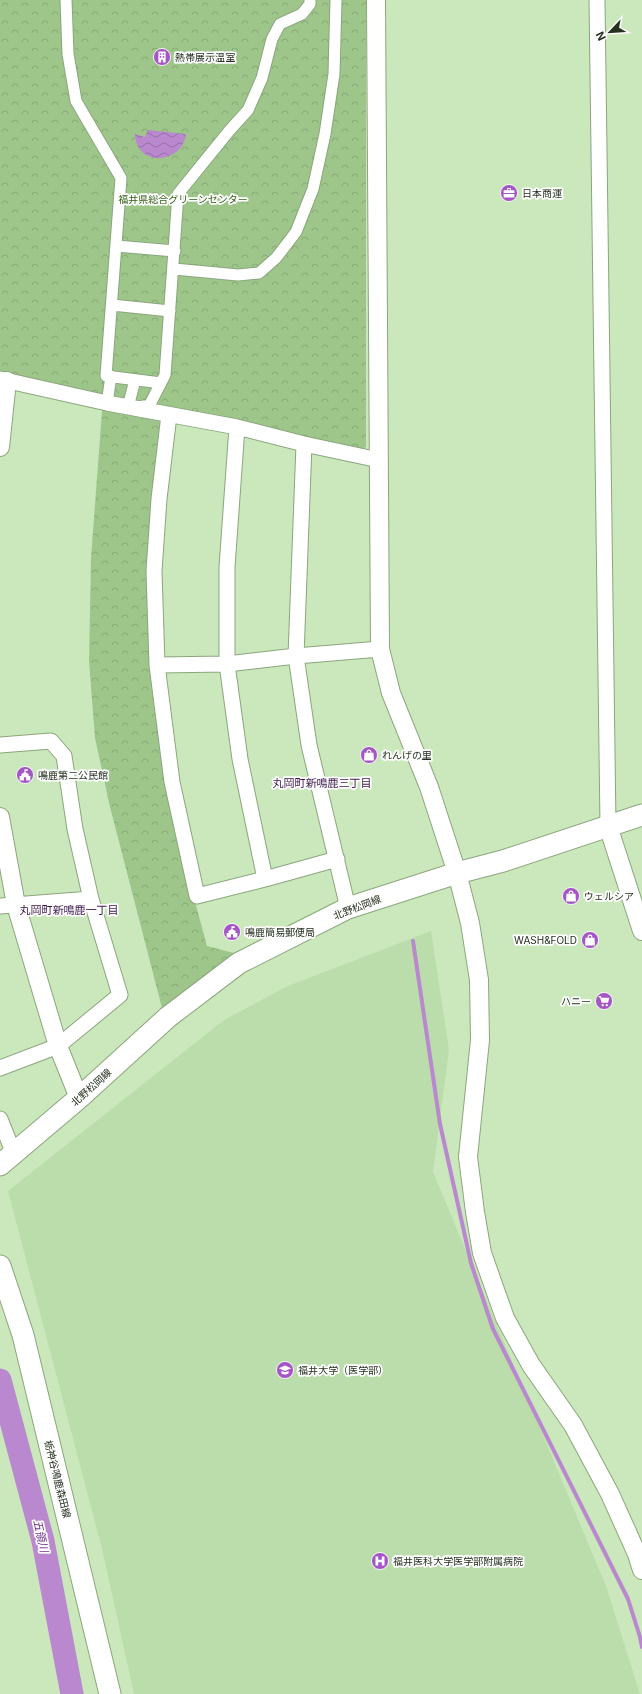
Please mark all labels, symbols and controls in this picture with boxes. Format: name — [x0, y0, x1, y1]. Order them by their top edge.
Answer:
north arrow — [590, 12, 630, 52]
text: N — [593, 29, 609, 43]
building icon: 熱帯展示温室 — [152, 47, 172, 67]
place label: 熱帯展示温室 — [175, 51, 235, 63]
office icon: 日本商運 — [499, 183, 519, 203]
place label: 日本商運 — [522, 187, 562, 199]
park label: 福井県総合グリーンセンター — [118, 193, 248, 205]
shop icon: れんげの里 — [359, 745, 379, 765]
place label: れんげの里 — [382, 749, 432, 761]
public building icon: 鳴鹿第二公民館 — [15, 765, 35, 785]
place label: 鳴鹿第二公民館 — [38, 769, 108, 781]
district label: 丸岡町新鳴鹿三丁目 — [273, 776, 372, 790]
shop icon: ウェルシア — [561, 886, 581, 906]
place label: ウェルシア — [584, 890, 634, 902]
street label: 北野松岡線 — [332, 892, 382, 922]
district label: 丸岡町新鳴鹿一丁目 — [20, 903, 119, 917]
public building icon: 鳴鹿簡易郵便局 — [222, 922, 242, 942]
place label: 鳴鹿簡易郵便局 — [245, 926, 315, 938]
shop icon: WASH&FOLD — [580, 930, 600, 950]
place label: WASH&FOLD — [514, 934, 577, 946]
supermarket icon: ハニー — [594, 991, 614, 1011]
place label: ハニー — [561, 995, 591, 1007]
street label: 北野松岡線 — [68, 1066, 114, 1108]
school or university icon: 福井大学（医学部） — [275, 1360, 295, 1380]
place label: 福井大学（医学部） — [298, 1364, 388, 1376]
street label: 栃神谷鳴鹿森田線 — [43, 1439, 73, 1519]
water label: 五領川 — [30, 1518, 52, 1555]
hospital icon: 福井医科大学医学部附属病院 — [370, 1551, 390, 1571]
place label: 福井医科大学医学部附属病院 — [393, 1555, 523, 1567]

